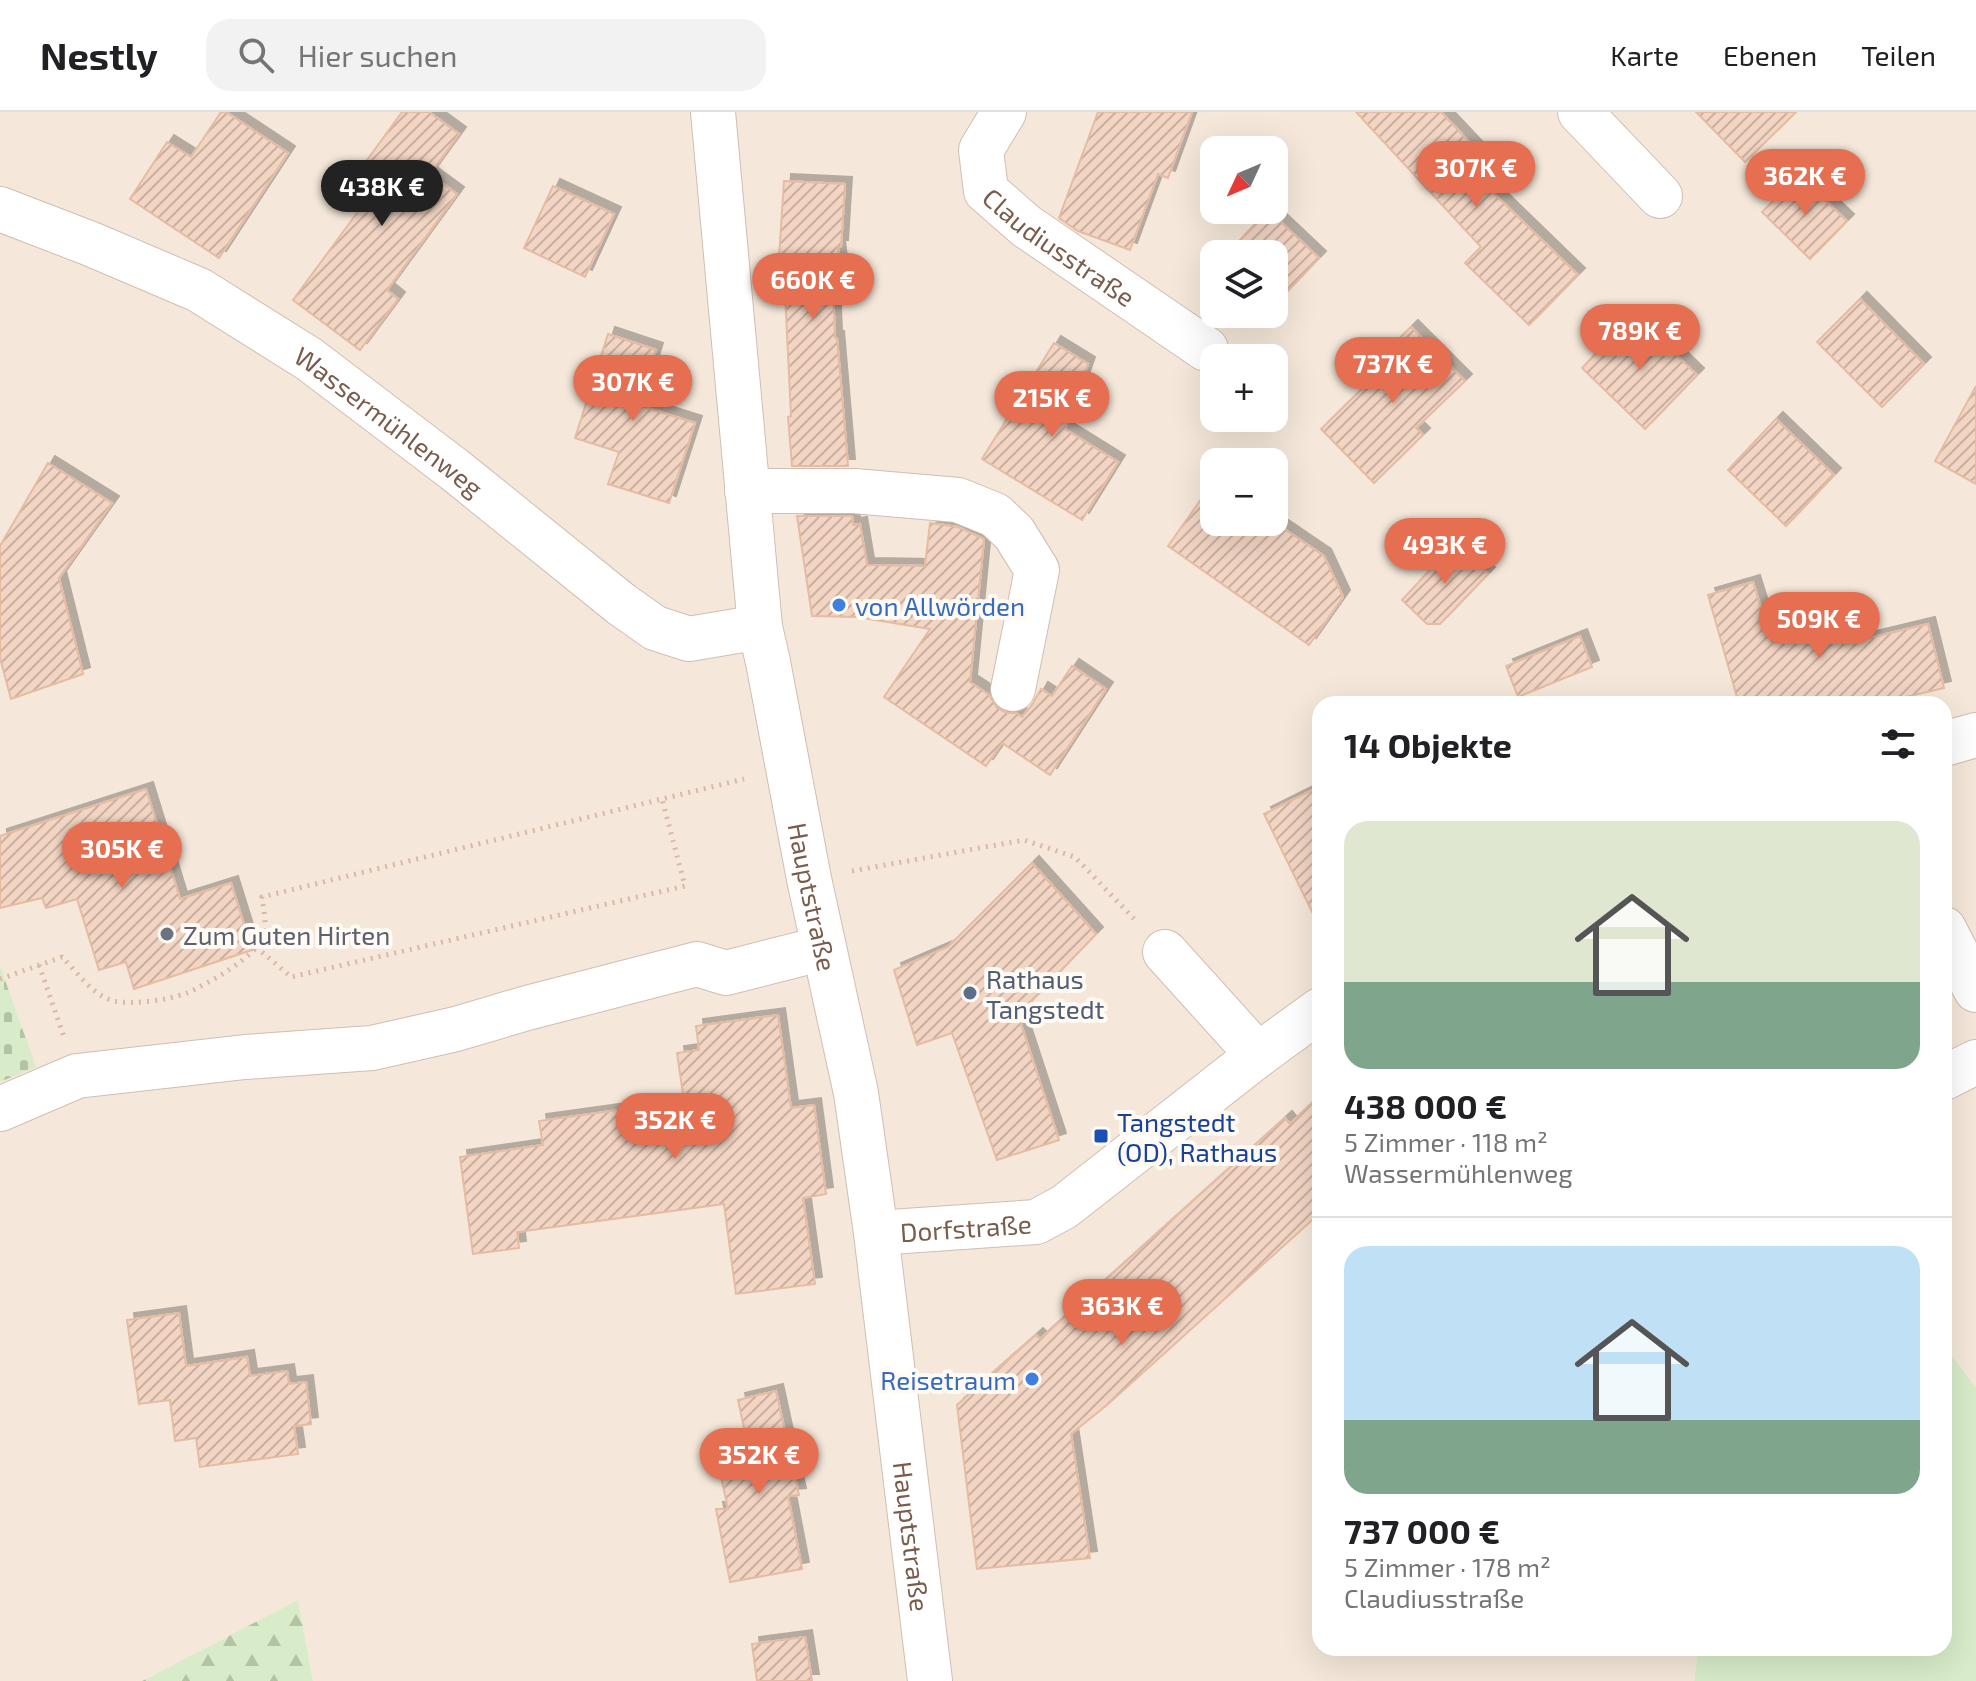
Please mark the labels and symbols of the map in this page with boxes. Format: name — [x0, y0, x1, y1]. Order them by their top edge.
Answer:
north arrow — [1200, 136, 1288, 224]
pin: 307K € — [1411, 141, 1541, 209]
pin: 362K € — [1740, 149, 1870, 217]
pin: 438K € — [317, 160, 447, 228]
street label: Claudiusstraße — [977, 181, 1142, 312]
pin: 660K € — [748, 253, 878, 321]
pin: 789K € — [1575, 304, 1705, 372]
pin: 737K € — [1328, 337, 1458, 405]
street label: Wassermühlenweg — [290, 339, 490, 502]
pin: 307K € — [568, 355, 698, 423]
pin: 215K € — [987, 371, 1117, 439]
pin: 493K € — [1380, 518, 1510, 586]
place label: von Allwörden — [855, 590, 1025, 621]
pin: 509K € — [1754, 592, 1884, 660]
marker: von Allwörden — [830, 596, 848, 614]
street label: Hauptstraße — [783, 820, 844, 974]
pin: 305K € — [57, 822, 187, 890]
place label: Zum Guten Hirten — [183, 919, 390, 950]
marker: Zum Guten Hirten — [158, 925, 176, 943]
place label: Rathaus Tangstedt — [986, 963, 1105, 1024]
marker: Rathaus Tangstedt — [961, 984, 979, 1002]
pin: 352K € — [610, 1093, 740, 1161]
place label: Tangstedt (OD), Rathaus — [1117, 1106, 1277, 1167]
marker: Tangstedt (OD), Rathaus — [1092, 1127, 1110, 1145]
street label: Dorfstraße — [899, 1207, 1033, 1247]
pin: 363K € — [1057, 1279, 1187, 1347]
place label: Reisetraum — [880, 1364, 1016, 1395]
marker: Reisetraum — [1023, 1370, 1041, 1388]
pin: 352K € — [694, 1428, 824, 1496]
street label: Hauptstraße — [888, 1460, 937, 1613]

